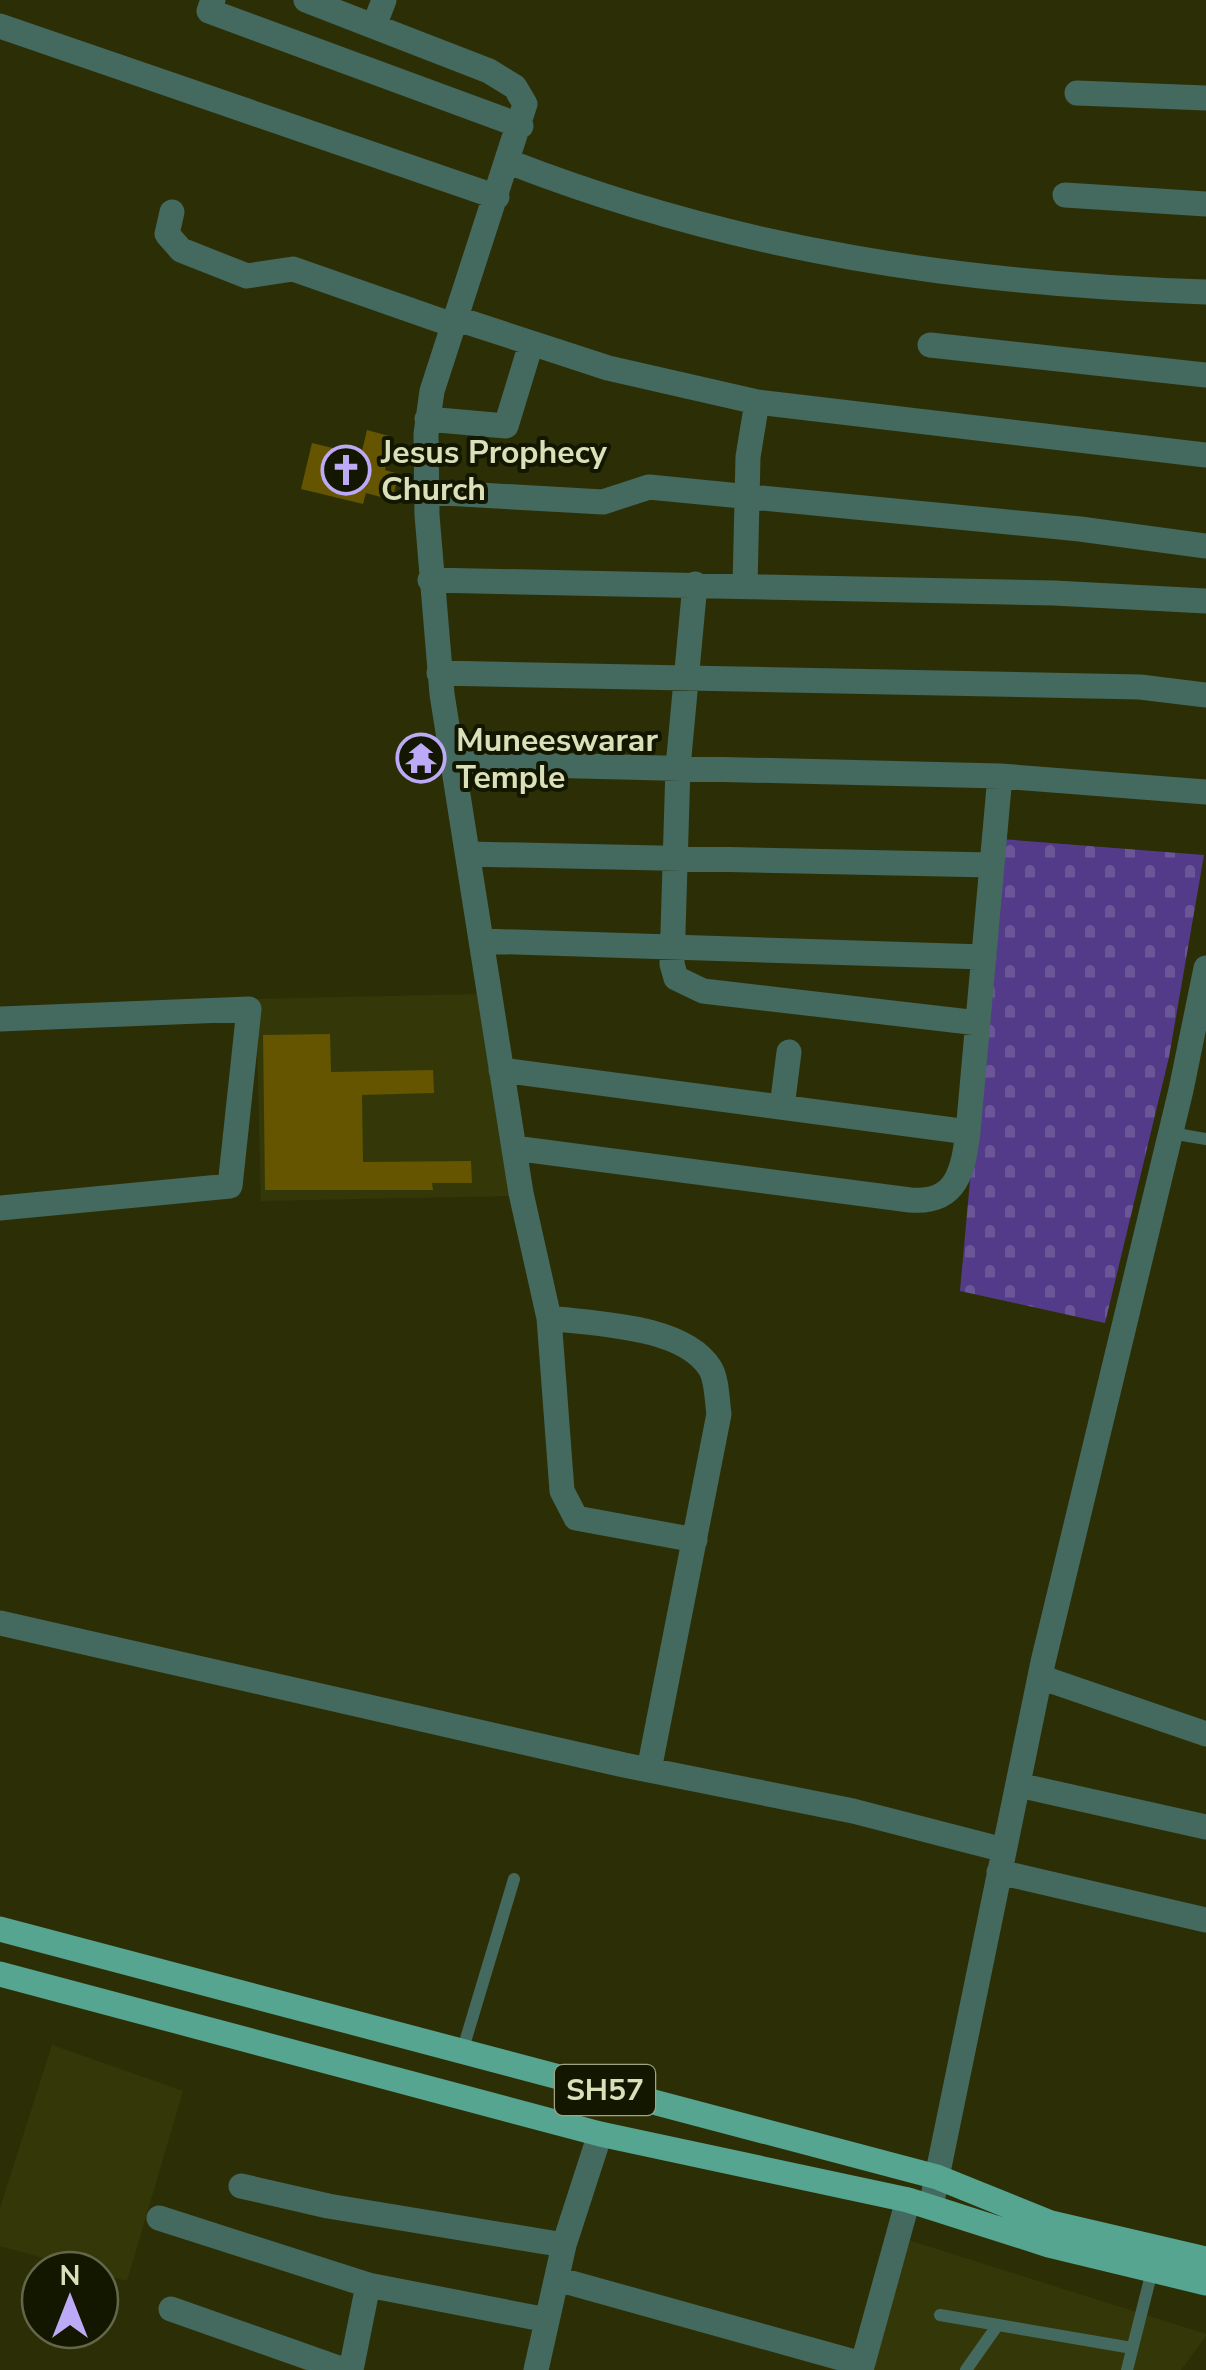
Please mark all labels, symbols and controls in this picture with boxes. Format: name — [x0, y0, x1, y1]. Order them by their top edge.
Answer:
place label: Jesus Prophecy Church — [380, 431, 608, 511]
church icon: Jesus Prophecy Church — [320, 444, 372, 496]
place label: Muneeswarar Temple — [456, 719, 658, 799]
temple icon: Muneeswarar Temple — [395, 732, 447, 784]
road number: SH57 — [555, 2065, 655, 2115]
north arrow — [20, 2250, 120, 2350]
text: N — [60, 2257, 80, 2295]

